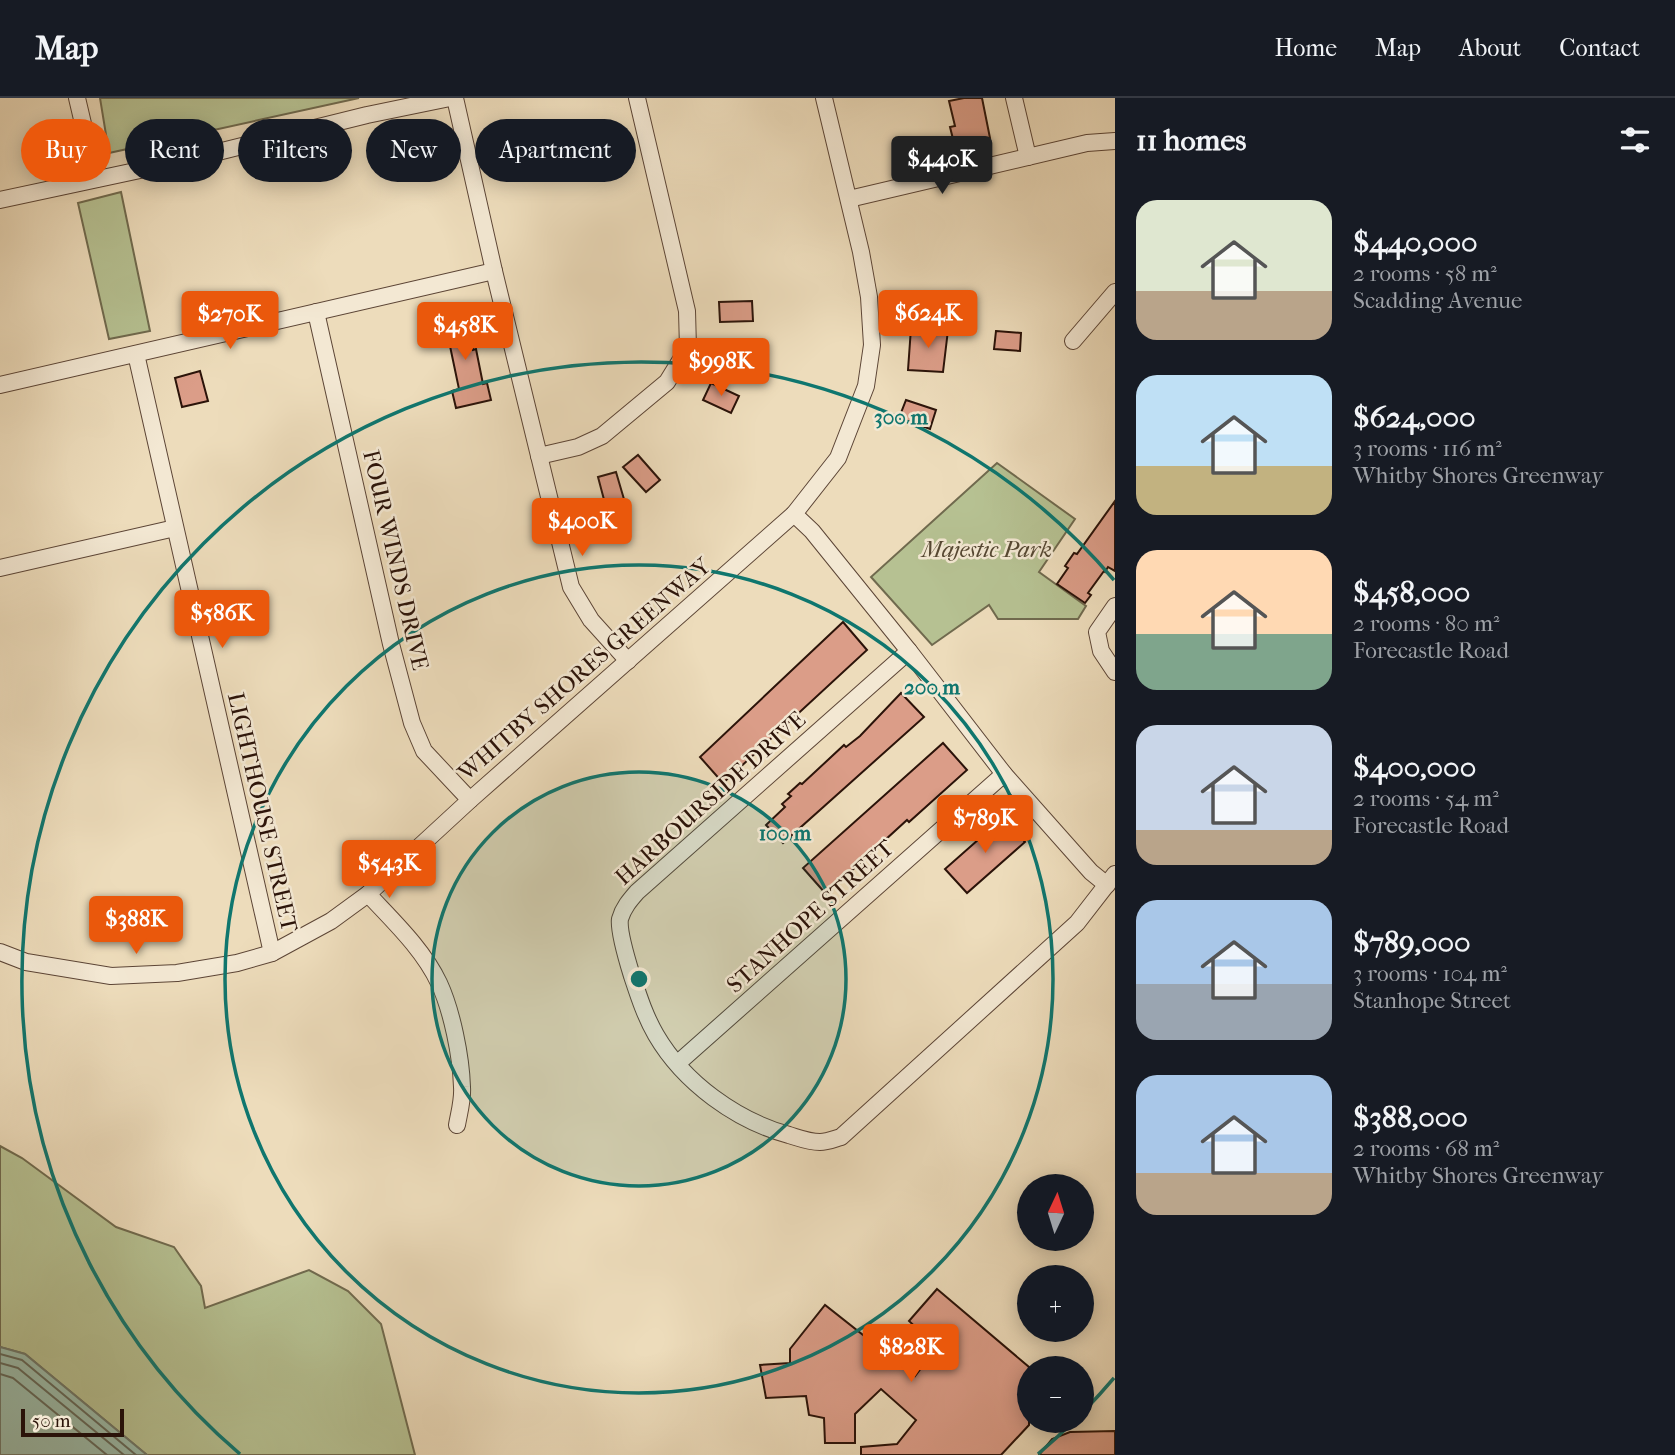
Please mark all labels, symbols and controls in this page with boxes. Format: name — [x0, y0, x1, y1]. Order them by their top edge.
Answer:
text: Map — [35, 29, 98, 68]
text: Home — [1275, 34, 1337, 62]
text: Map — [1375, 34, 1421, 62]
text: About — [1459, 34, 1521, 62]
text: Contact — [1559, 34, 1640, 62]
chip: Buy — [21, 119, 111, 182]
chip: Rent — [125, 119, 224, 182]
chip: Filters — [238, 119, 352, 182]
chip: New — [366, 119, 461, 182]
chip: Apartment — [475, 119, 636, 182]
icon: filters — [1616, 121, 1654, 159]
text: 11 homes — [1136, 123, 1246, 158]
pin: $440K — [893, 136, 991, 196]
text: $440K — [907, 145, 977, 172]
text: $440,000 — [1353, 225, 1478, 260]
icon: home — [1192, 228, 1276, 312]
text: 2 rooms · 58 m² — [1353, 260, 1497, 287]
text: Scadding Avenue — [1353, 287, 1522, 314]
pin: $624K — [879, 290, 977, 350]
pin: $270K — [181, 292, 279, 351]
text: $624K — [894, 299, 962, 326]
text: $270K — [198, 300, 262, 327]
pin: $458K — [416, 302, 514, 362]
text: $458K — [433, 311, 497, 338]
pin: $998K — [672, 338, 770, 398]
text: $998K — [688, 347, 754, 374]
text: $624,000 — [1353, 400, 1476, 435]
icon: home — [1192, 403, 1276, 487]
text: 300 m — [874, 405, 928, 429]
text: 3 rooms · 116 m² — [1353, 435, 1502, 462]
street label: FOUR WINDS DRIVE — [357, 447, 434, 673]
text: Whitby Shores Greenway — [1353, 462, 1603, 489]
pin: $400K — [533, 498, 631, 558]
text: $400K — [548, 507, 616, 534]
park label: Majestic Park — [920, 536, 1052, 563]
street label: WHITBY SHORES GREENWAY — [452, 552, 717, 787]
text: $458,000 — [1353, 575, 1470, 610]
icon: home — [1192, 578, 1276, 662]
pin: $586K — [173, 590, 271, 650]
text: $586K — [190, 599, 254, 626]
text: 2 rooms · 80 m² — [1353, 610, 1500, 637]
text: Forecastle Road — [1353, 637, 1509, 664]
text: 200 m — [904, 675, 961, 699]
street label: LIGHTHOUSE STREET — [222, 690, 303, 935]
street label: HARBOURSIDE DRIVE — [610, 706, 811, 891]
text: $400,000 — [1353, 750, 1476, 785]
icon: home — [1192, 753, 1276, 837]
text: 2 rooms · 54 m² — [1353, 785, 1499, 812]
pin: $789K — [936, 796, 1034, 855]
text: $789K — [953, 804, 1017, 831]
text: Forecastle Road — [1353, 812, 1509, 839]
text: 100 m — [759, 821, 812, 845]
street label: STANHOPE STREET — [721, 834, 900, 998]
pin: $543K — [340, 840, 438, 900]
text: $543K — [358, 849, 420, 876]
pin: $388K — [87, 896, 185, 956]
text: $388K — [105, 905, 167, 932]
text: $789,000 — [1353, 925, 1471, 960]
icon: home — [1192, 928, 1276, 1012]
text: 3 rooms · 104 m² — [1353, 960, 1507, 987]
centre of rings — [627, 967, 651, 991]
text: Stanhope Street — [1353, 987, 1511, 1014]
text: $388,000 — [1353, 1100, 1468, 1135]
icon: home — [1192, 1103, 1276, 1187]
text: 2 rooms · 68 m² — [1353, 1135, 1499, 1162]
text: Whitby Shores Greenway — [1353, 1162, 1603, 1189]
north arrow — [1017, 1174, 1094, 1251]
map controls — [1017, 1174, 1094, 1433]
button: + — [1017, 1265, 1094, 1342]
pin: $828K — [862, 1324, 960, 1384]
text: $828K — [879, 1333, 943, 1360]
button: − — [1017, 1356, 1094, 1433]
scale bar — [21, 1406, 124, 1438]
text: 50 m — [32, 1410, 71, 1432]

